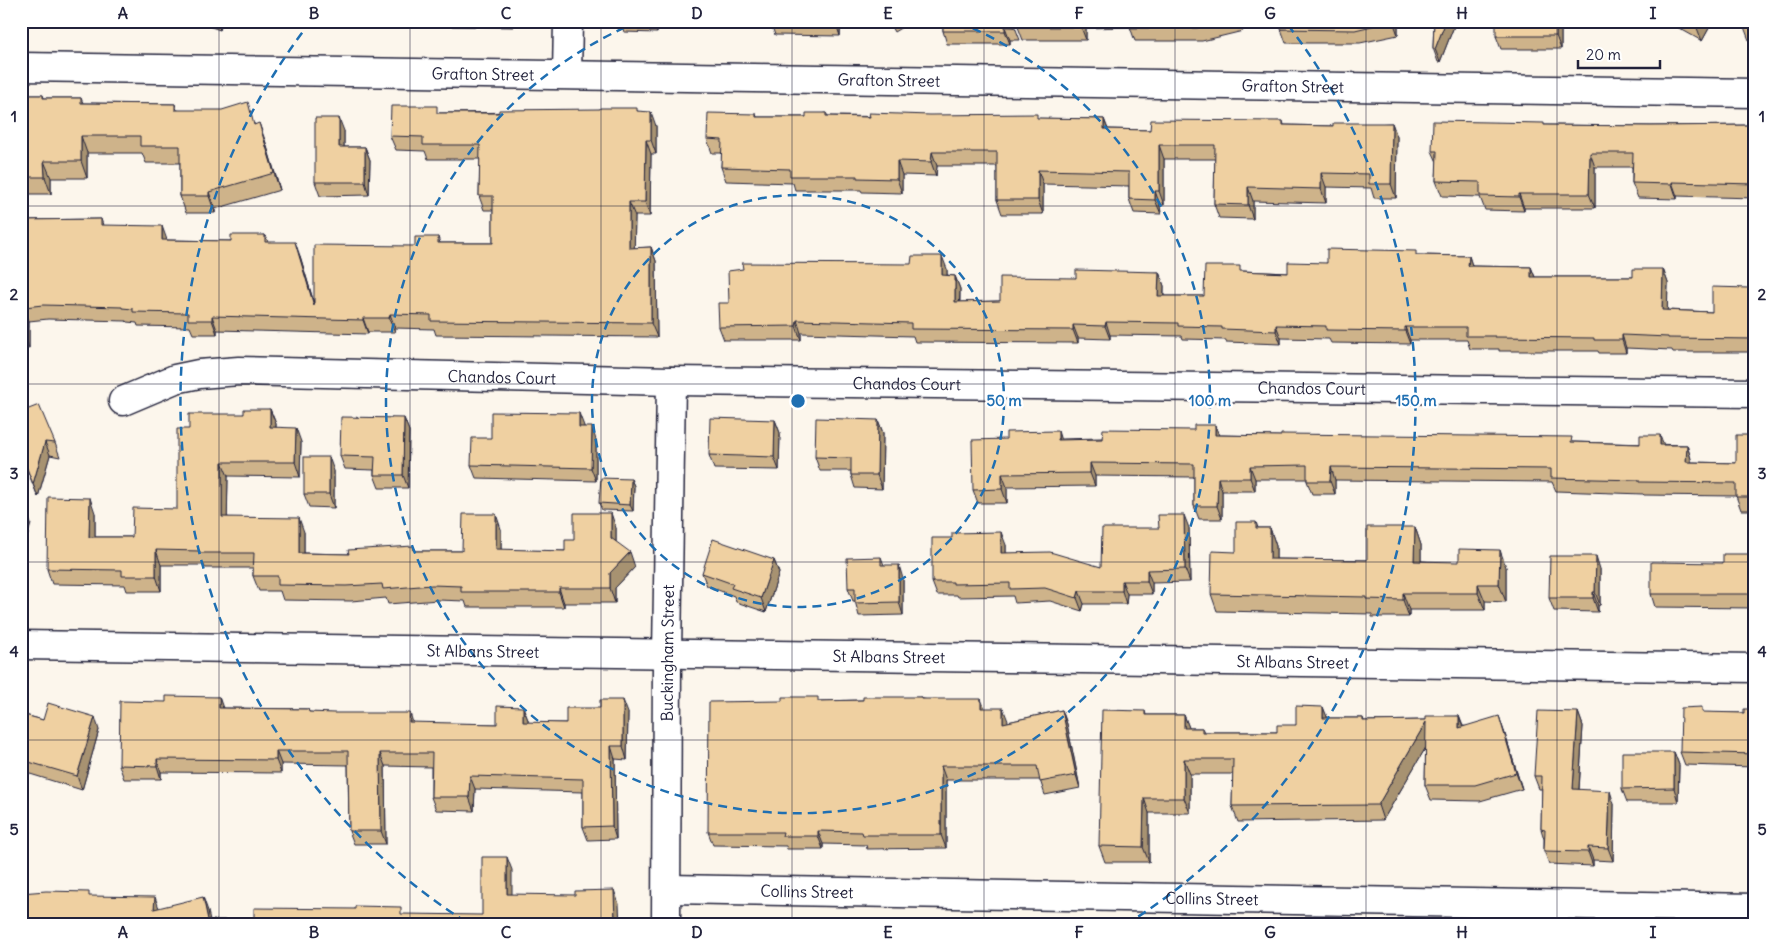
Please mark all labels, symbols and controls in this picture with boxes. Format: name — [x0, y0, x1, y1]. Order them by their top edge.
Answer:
text: A — [118, 3, 128, 23]
text: B — [309, 3, 320, 23]
text: C — [501, 3, 512, 23]
text: D — [691, 3, 703, 23]
text: E — [883, 3, 893, 23]
text: F — [1074, 3, 1084, 23]
text: G — [1264, 3, 1276, 23]
text: H — [1456, 3, 1468, 23]
text: I — [1650, 3, 1657, 23]
scale bar — [1578, 38, 1661, 70]
text: 20 m — [1586, 45, 1621, 64]
street label: Grafton Street — [432, 63, 535, 85]
street label: Grafton Street — [837, 69, 941, 91]
street label: Grafton Street — [1241, 75, 1345, 97]
text: 1 — [11, 106, 17, 126]
text: 1 — [1759, 106, 1765, 126]
text: 2 — [10, 284, 19, 304]
text: 2 — [1758, 284, 1767, 304]
street label: Chandos Court — [447, 366, 557, 388]
street label: Chandos Court — [852, 373, 962, 394]
street label: Chandos Court — [1257, 377, 1367, 399]
text: 50 m — [986, 391, 1022, 410]
text: 100 m — [1189, 391, 1231, 410]
text: 150 m — [1395, 391, 1437, 410]
centre of rings — [789, 392, 807, 410]
text: 3 — [9, 463, 19, 483]
text: 3 — [1757, 463, 1767, 483]
street label: Buckingham Street — [657, 584, 678, 721]
street label: St Albans Street — [426, 640, 540, 662]
text: 4 — [9, 641, 19, 661]
text: 4 — [1757, 641, 1767, 661]
street label: St Albans Street — [832, 646, 946, 667]
street label: St Albans Street — [1236, 651, 1350, 673]
text: 5 — [9, 819, 19, 839]
text: 5 — [1757, 819, 1767, 839]
street label: Collins Street — [760, 881, 854, 902]
street label: Collins Street — [1165, 888, 1259, 909]
text: A — [118, 922, 128, 942]
text: B — [309, 922, 320, 942]
text: C — [501, 922, 512, 942]
text: D — [691, 922, 703, 942]
text: E — [883, 922, 893, 942]
text: F — [1074, 922, 1084, 942]
text: G — [1264, 922, 1276, 942]
text: H — [1456, 922, 1468, 942]
text: I — [1650, 922, 1657, 942]

